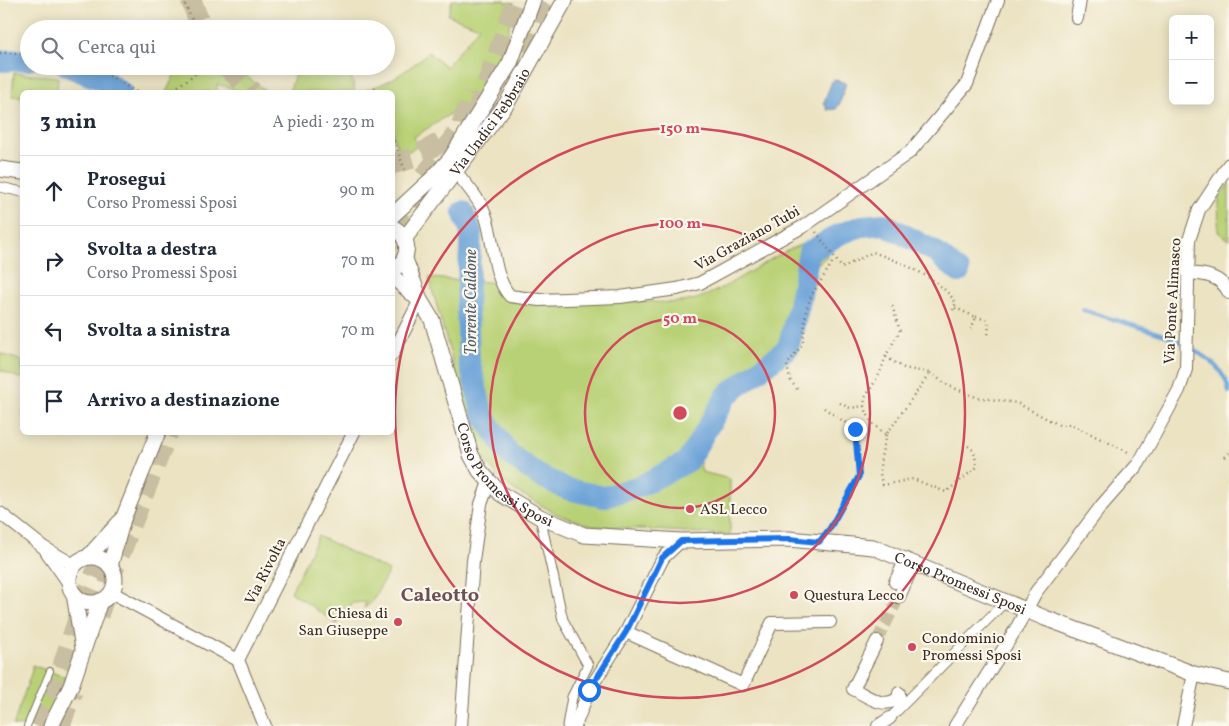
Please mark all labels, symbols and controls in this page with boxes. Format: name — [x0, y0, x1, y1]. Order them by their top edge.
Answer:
map controls — [1169, 15, 1214, 105]
button: + — [1169, 15, 1214, 60]
search box — [20, 20, 395, 75]
icon: search — [38, 34, 66, 62]
text: Cerca qui — [78, 35, 156, 61]
button: − — [1169, 60, 1214, 105]
street label: Via Undici Febbraio — [446, 65, 537, 182]
text: 3 min — [40, 108, 96, 137]
text: A piedi · 230 m — [273, 112, 375, 134]
text: 150 m — [660, 119, 700, 140]
text: Prosegui — [87, 167, 166, 193]
icon: ahead — [40, 177, 68, 205]
text: 90 m — [339, 180, 375, 202]
text: Corso Promessi Sposi — [87, 193, 237, 215]
street label: Via Graziano Tubi — [691, 202, 804, 277]
text: 100 m — [659, 214, 702, 235]
text: Svolta a destra — [87, 237, 217, 263]
street label: Via Ponte Alimasco — [1160, 237, 1187, 365]
icon: right — [40, 247, 68, 275]
water label: Torrente Caldone — [461, 249, 483, 355]
text: 70 m — [341, 250, 375, 272]
text: Corso Promessi Sposi — [87, 263, 237, 285]
text: 50 m — [663, 309, 697, 330]
icon: left — [40, 317, 68, 345]
text: Svolta a sinistra — [87, 318, 230, 344]
text: 70 m — [341, 320, 375, 342]
icon: arrive — [40, 387, 68, 415]
text: Arrivo a destinazione — [87, 388, 280, 414]
centre of rings — [671, 404, 689, 422]
route end — [844, 418, 867, 441]
street label: Corso Promessi Sposi — [450, 421, 556, 533]
place label: ASL Lecco — [700, 500, 767, 521]
marker: ASL Lecco — [684, 503, 696, 515]
street label: Via Rivolta — [241, 535, 292, 609]
street label: Corso Promessi Sposi — [891, 548, 1029, 621]
district label: Caleotto — [401, 582, 479, 610]
place label: Questura Lecco — [804, 586, 904, 607]
marker: Questura Lecco — [788, 589, 800, 601]
place label: Chiesa di San Giuseppe — [299, 604, 388, 642]
marker: Chiesa di San Giuseppe — [392, 616, 404, 628]
place label: Condominio Promessi Sposi — [922, 629, 1022, 667]
marker: Condominio Promessi Sposi — [906, 641, 918, 653]
route start — [578, 679, 601, 702]

